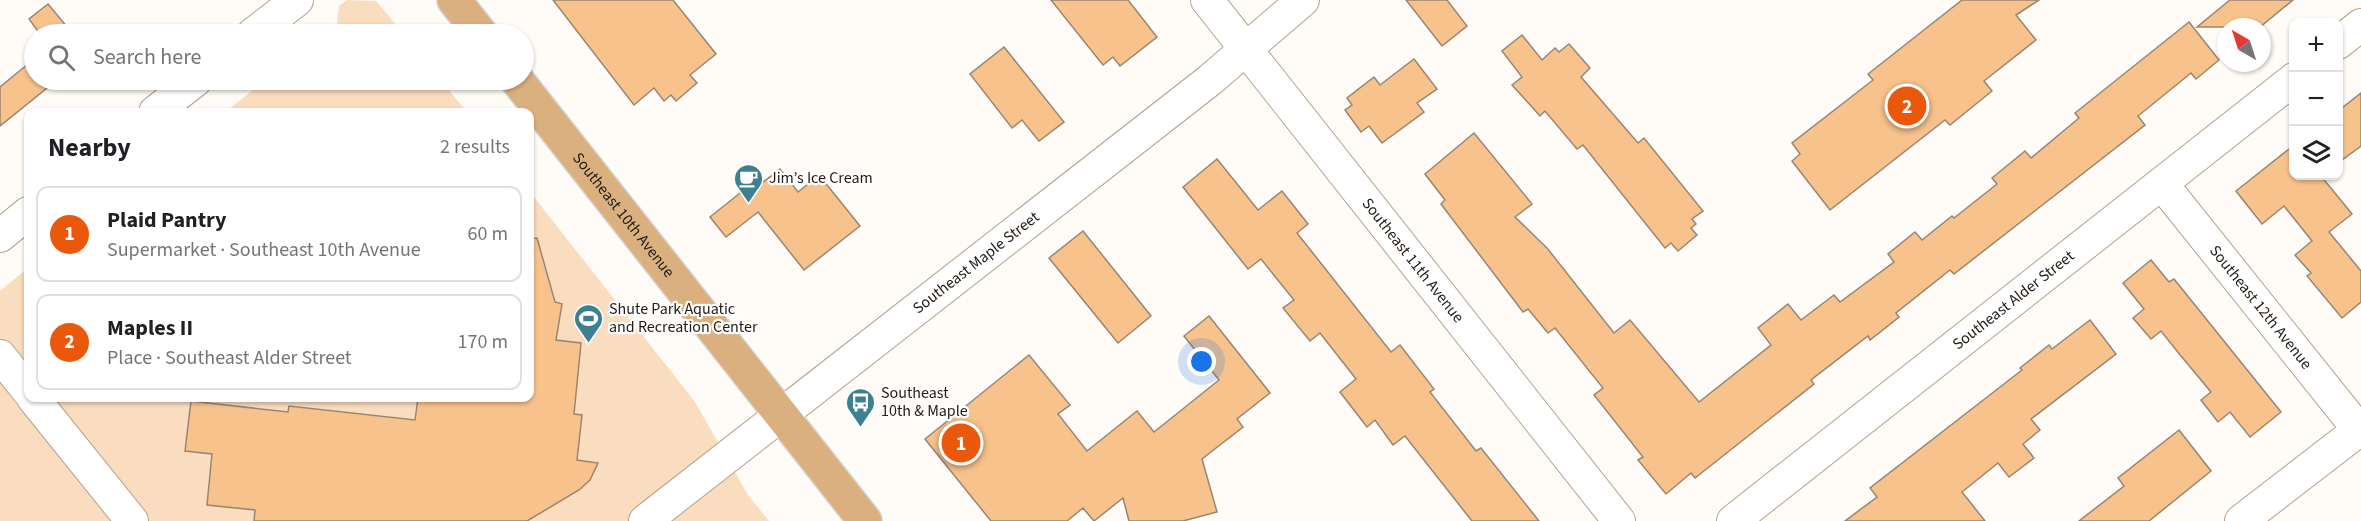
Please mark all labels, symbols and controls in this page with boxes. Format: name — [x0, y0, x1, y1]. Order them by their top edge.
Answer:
north arrow — [2217, 18, 2271, 72]
map controls — [2289, 18, 2343, 180]
button: + — [2289, 18, 2343, 72]
search box — [24, 24, 534, 90]
icon: search — [45, 41, 78, 74]
text: Search here — [93, 41, 201, 73]
button: − — [2289, 72, 2343, 126]
pin: 2 — [1888, 84, 1926, 128]
button: layers — [2289, 126, 2343, 180]
text: Nearby — [48, 129, 131, 166]
text: 2 results — [440, 133, 510, 161]
street label: Southeast 10th Avenue — [567, 148, 680, 282]
cafe icon: Jim’s Ice Cream — [732, 162, 764, 204]
place label: Jim’s Ice Cream — [769, 167, 873, 189]
street label: Southeast 11th Avenue — [1357, 193, 1469, 327]
text: Plaid Pantry — [107, 204, 226, 236]
street label: Southeast Maple Street — [908, 206, 1044, 319]
text: 1 — [64, 220, 75, 248]
text: 60 m — [468, 220, 508, 248]
text: Supermarket · Southeast 10th Avenue — [107, 236, 421, 264]
street label: Southeast 12th Avenue — [2204, 241, 2317, 374]
street label: Southeast Alder Street — [1948, 245, 2079, 355]
place label: Shute Park Aquatic and Recreation Center — [609, 298, 758, 338]
sports icon: Shute Park Aquatic and Recreation Center — [572, 302, 604, 344]
text: Maples II — [107, 312, 193, 344]
text: 2 — [64, 328, 75, 356]
text: 170 m — [458, 328, 508, 356]
text: Place · Southeast Alder Street — [107, 344, 352, 372]
your location — [1187, 347, 1216, 376]
place label: Southeast 10th & Maple — [881, 382, 968, 422]
bus stop icon: Southeast 10th & Maple — [844, 386, 876, 428]
pin: 1 — [942, 420, 980, 466]

